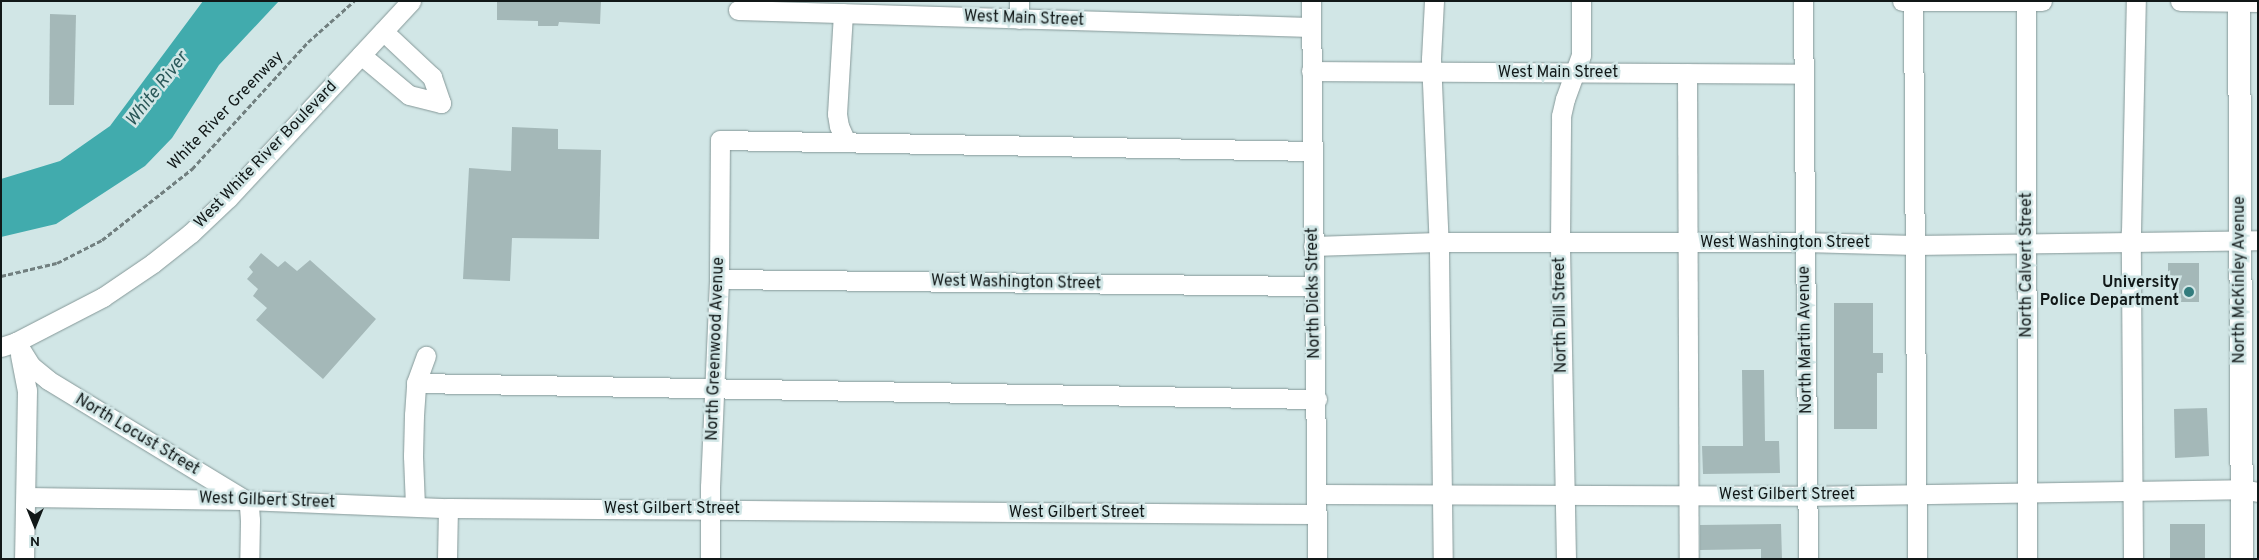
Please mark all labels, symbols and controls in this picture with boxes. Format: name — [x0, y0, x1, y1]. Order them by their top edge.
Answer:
street label: West Main Street — [964, 7, 1084, 31]
water label: White River — [122, 48, 194, 132]
street label: White River Greenway — [164, 48, 288, 174]
street label: West Main Street — [1498, 63, 1618, 83]
street label: West White River Boulevard — [191, 77, 341, 233]
street label: North Calvert Street — [2017, 192, 2037, 338]
street label: North McKinley Avenue — [2230, 196, 2250, 364]
street label: North Dicks Street — [1303, 227, 1325, 359]
street label: West Washington Street — [1700, 233, 1870, 253]
street label: North Greenwood Avenue — [703, 257, 729, 441]
street label: North Dill Street — [1550, 257, 1572, 373]
street label: North Martin Avenue — [1795, 265, 1817, 415]
street label: West Washington Street — [931, 272, 1101, 294]
place label: University Police Department — [2040, 273, 2179, 311]
marker: University Police Department — [2183, 286, 2195, 298]
street label: North Locust Street — [71, 390, 203, 480]
street label: West Gilbert Street — [1719, 485, 1855, 505]
street label: West Gilbert Street — [199, 489, 335, 513]
street label: West Gilbert Street — [604, 499, 740, 519]
north arrow — [10, 500, 60, 550]
street label: West Gilbert Street — [1009, 503, 1145, 523]
text: N — [30, 532, 40, 549]

